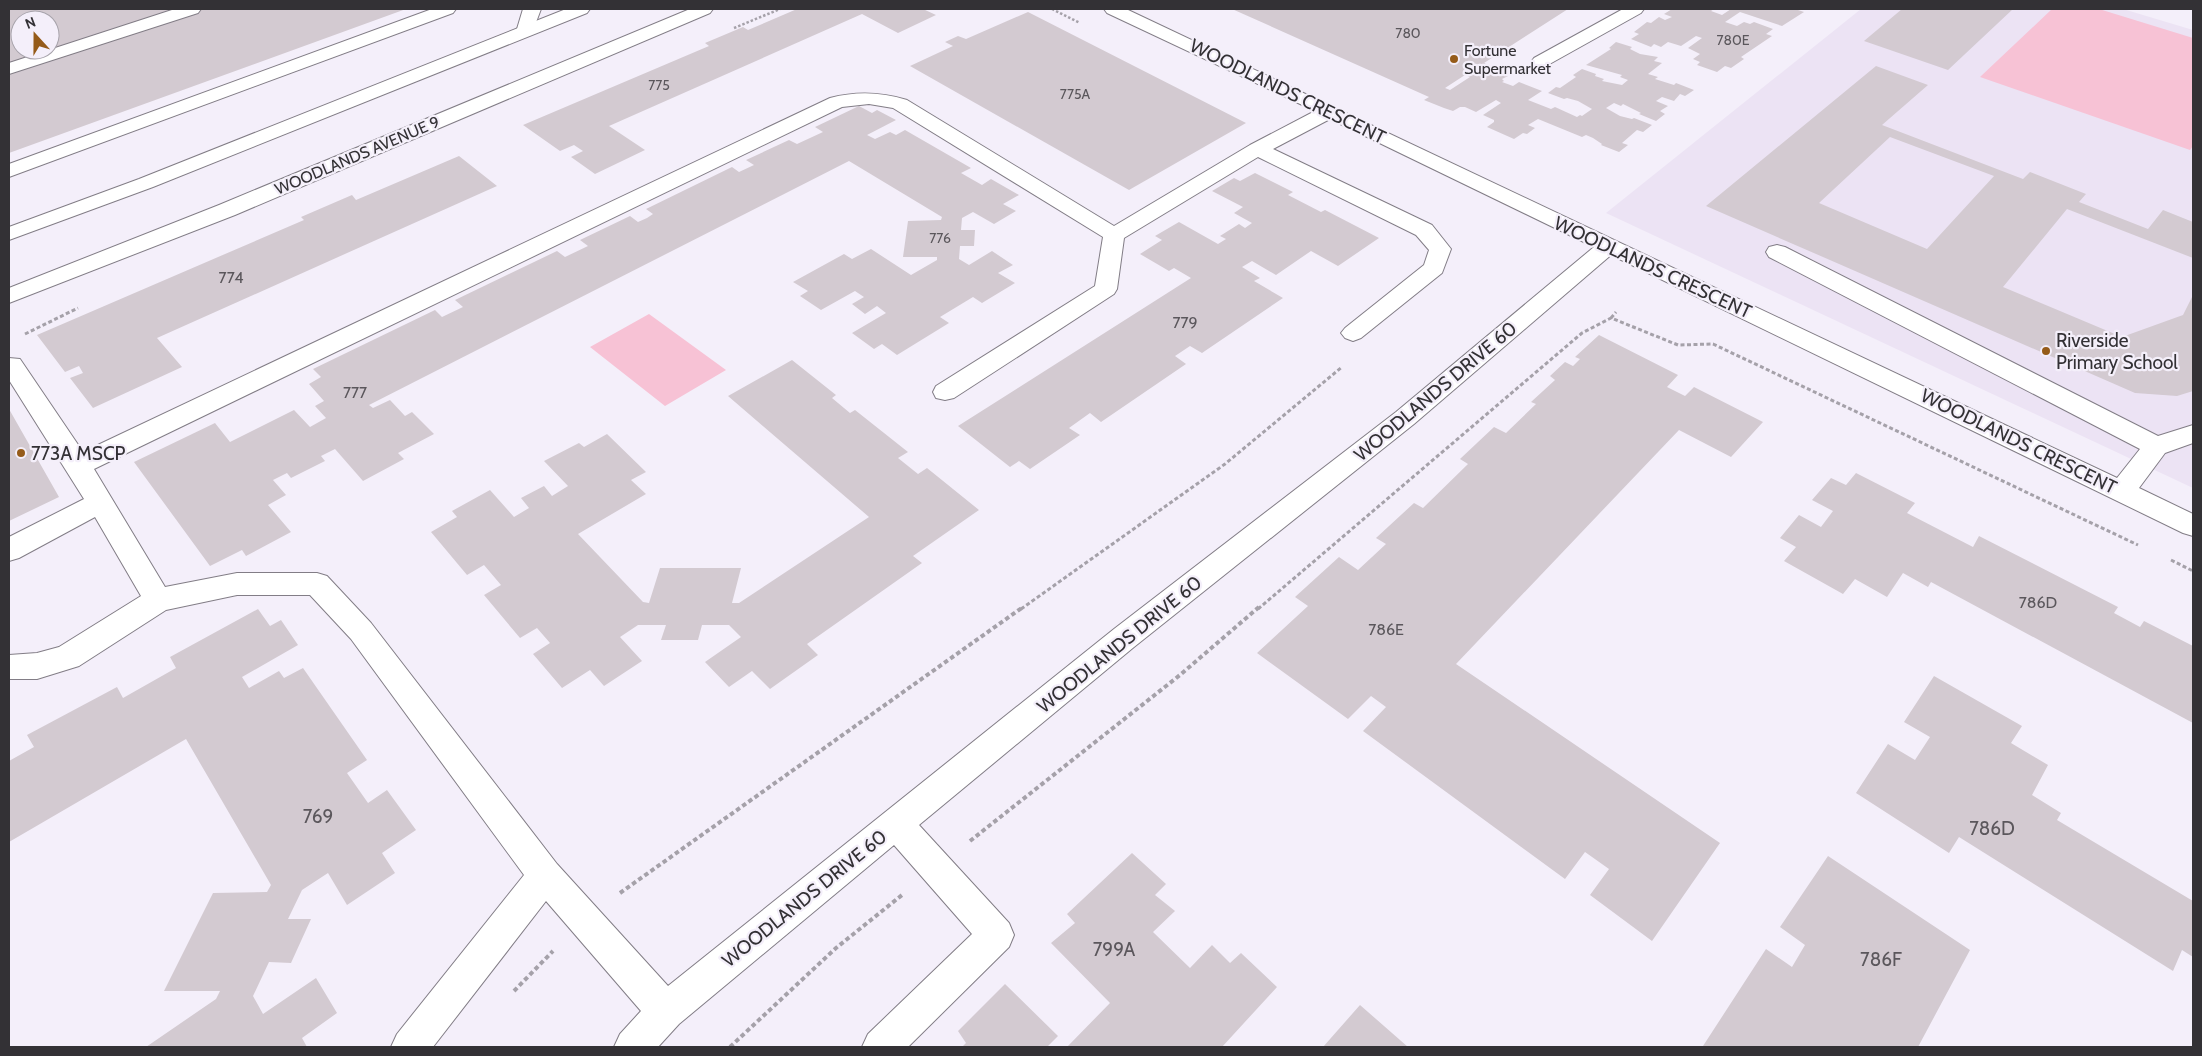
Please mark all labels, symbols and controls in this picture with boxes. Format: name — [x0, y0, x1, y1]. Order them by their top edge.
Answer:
north arrow — [10, 10, 60, 60]
text: N — [22, 13, 38, 33]
house number: 780 — [1395, 24, 1421, 42]
house number: 780E — [1716, 31, 1750, 49]
street label: WOODLANDS CRESCENT — [1186, 34, 1390, 149]
place label: Fortune Supermarket — [1464, 41, 1552, 78]
marker: Fortune Supermarket — [1448, 53, 1460, 65]
house number: 775 — [648, 76, 670, 94]
house number: 775A — [1060, 85, 1091, 103]
street label: WOODLANDS AVENUE 9 — [272, 112, 442, 199]
street label: WOODLANDS CRESCENT — [1550, 212, 1755, 323]
house number: 776 — [929, 229, 951, 247]
house number: 774 — [219, 268, 243, 287]
house number: 779 — [1172, 313, 1198, 332]
street label: WOODLANDS DRIVE 60 — [1349, 317, 1521, 466]
place label: Riverside Primary School — [2056, 329, 2178, 374]
marker: Riverside Primary School — [2040, 345, 2052, 357]
house number: 777 — [343, 383, 367, 402]
street label: WOODLANDS CRESCENT — [1917, 384, 2121, 499]
place label: 773A MSCP — [31, 442, 126, 465]
marker: 773A MSCP — [15, 447, 27, 459]
street label: WOODLANDS DRIVE 60 — [1032, 571, 1206, 718]
house number: 786D — [2019, 593, 2057, 612]
house number: 786E — [1368, 620, 1404, 639]
house number: 769 — [303, 805, 333, 828]
house number: 786D — [1969, 817, 2015, 840]
street label: WOODLANDS DRIVE 60 — [717, 825, 891, 972]
house number: 799A — [1093, 938, 1135, 961]
house number: 786F — [1860, 948, 1902, 971]

